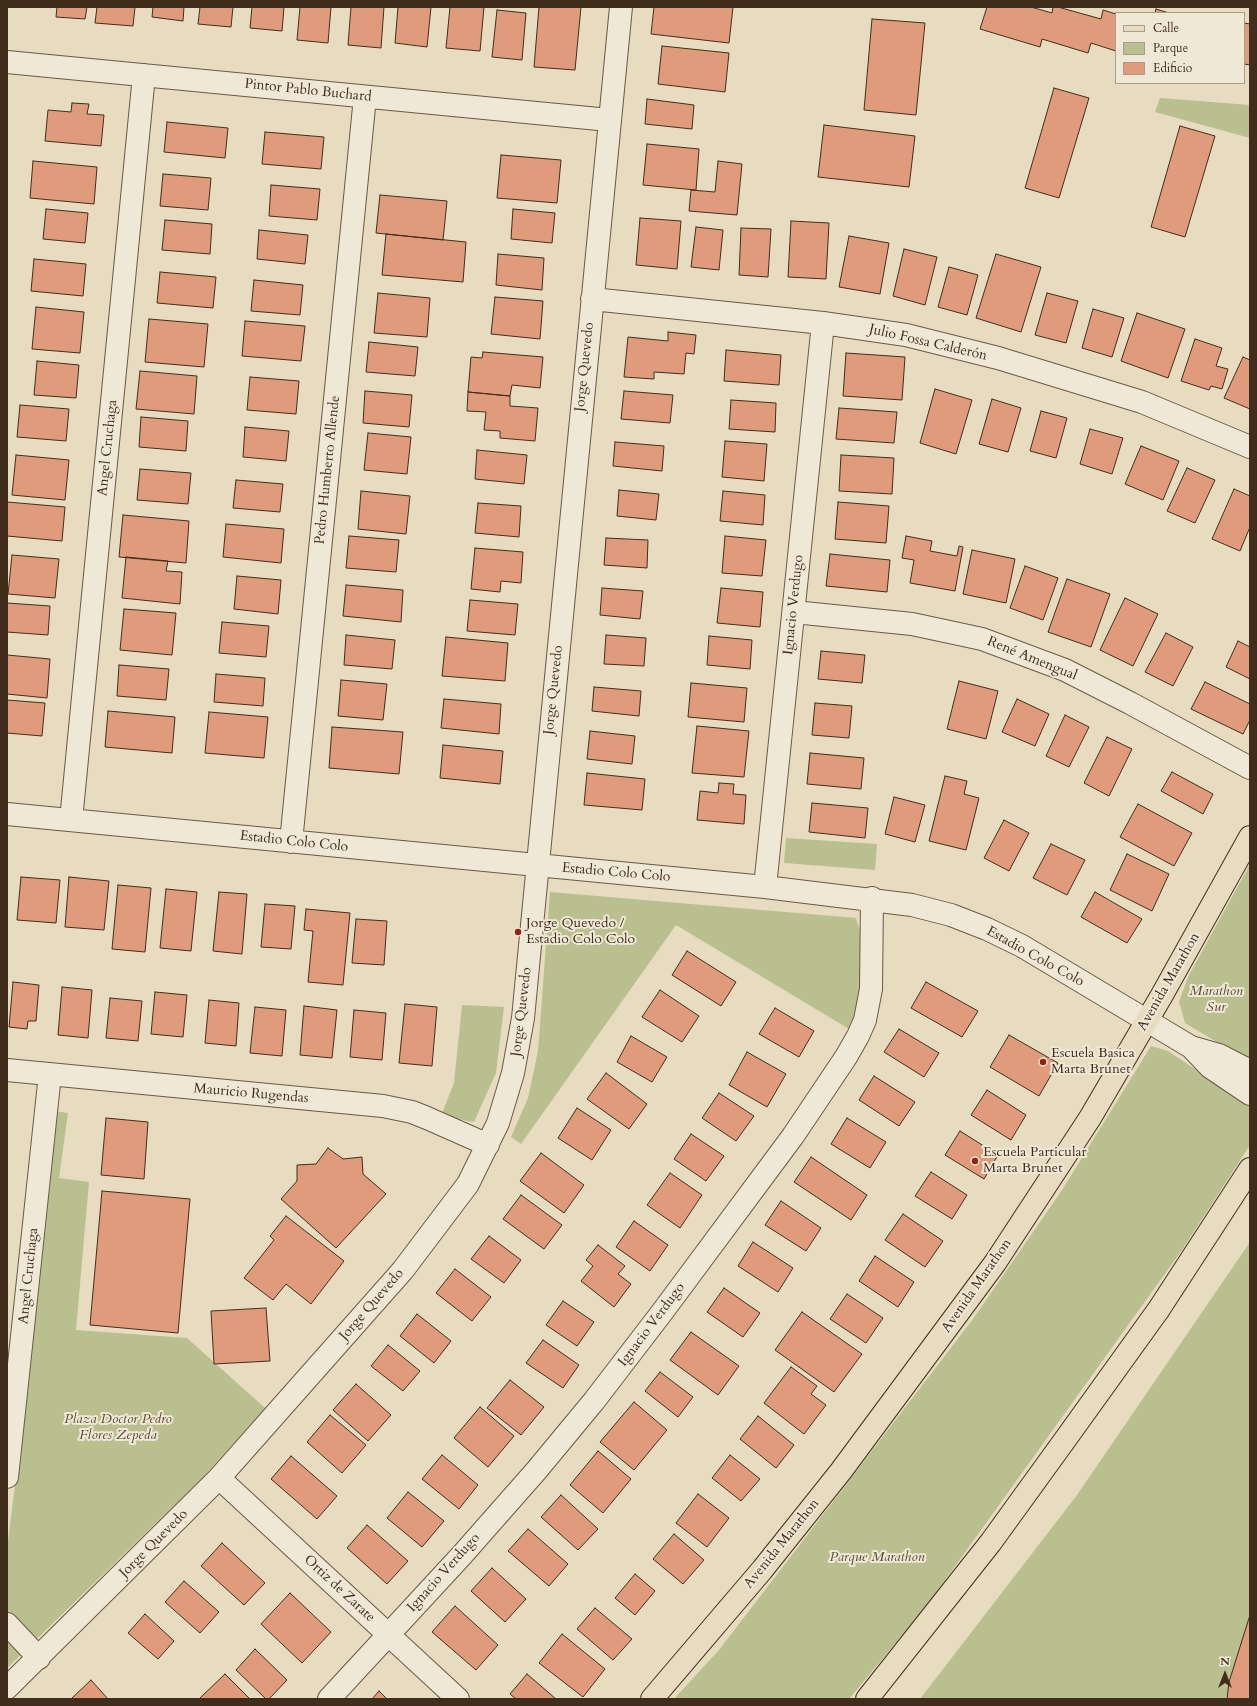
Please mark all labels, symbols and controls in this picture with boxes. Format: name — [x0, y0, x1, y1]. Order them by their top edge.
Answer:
legend — [1115, 12, 1245, 84]
text: Calle — [1153, 20, 1179, 36]
text: Parque — [1153, 40, 1188, 56]
text: Edificio — [1153, 60, 1192, 76]
street label: Pintor Pablo Buchard — [244, 76, 372, 106]
street label: Jorge Quevedo — [572, 321, 598, 413]
street label: Julio Fossa Calderón — [867, 321, 989, 365]
street label: Pedro Humberto Allende — [312, 395, 344, 545]
street label: Angel Cruchaga — [95, 399, 121, 497]
street label: Ignacio Verdugo — [780, 554, 808, 656]
street label: René Amengual — [985, 633, 1079, 685]
street label: Jorge Quevedo — [541, 644, 567, 736]
street label: Estadio Colo Colo — [239, 828, 349, 856]
street label: Estadio Colo Colo — [561, 860, 671, 886]
place label: Jorge Quevedo / Estadio Colo Colo — [526, 916, 635, 948]
street label: Estadio Colo Colo — [983, 923, 1087, 991]
marker: Jorge Quevedo / Estadio Colo Colo — [513, 927, 523, 937]
street label: Avenida Marathon — [1134, 930, 1204, 1034]
street label: Jorge Quevedo — [508, 966, 536, 1058]
park label: Marathon Sur — [1189, 984, 1243, 1016]
place label: Escuela Basica Marta Brunet — [1051, 1046, 1135, 1078]
marker: Escuela Basica Marta Brunet — [1038, 1057, 1048, 1067]
street label: Mauricio Rugendas — [193, 1081, 309, 1107]
place label: Escuela Particular Marta Brunet — [983, 1145, 1087, 1178]
marker: Escuela Particular Marta Brunet — [970, 1156, 980, 1166]
street label: Angel Cruchaga — [16, 1227, 42, 1325]
street label: Avenida Marathon — [938, 1236, 1016, 1336]
street label: Jorge Quevedo — [336, 1266, 408, 1344]
street label: Ignacio Verdugo — [615, 1280, 689, 1370]
park label: Plaza Doctor Pedro Flores Zepeda — [64, 1412, 172, 1444]
street label: Avenida Marathon — [741, 1496, 823, 1592]
street label: Jorge Quevedo — [116, 1506, 192, 1582]
street label: Ignacio Verdugo — [404, 1530, 484, 1616]
park label: Parque Marathon — [829, 1550, 925, 1566]
street label: Ortiz de Zarate — [300, 1552, 378, 1626]
north arrow — [1205, 1654, 1245, 1694]
text: N — [1220, 1654, 1230, 1669]

